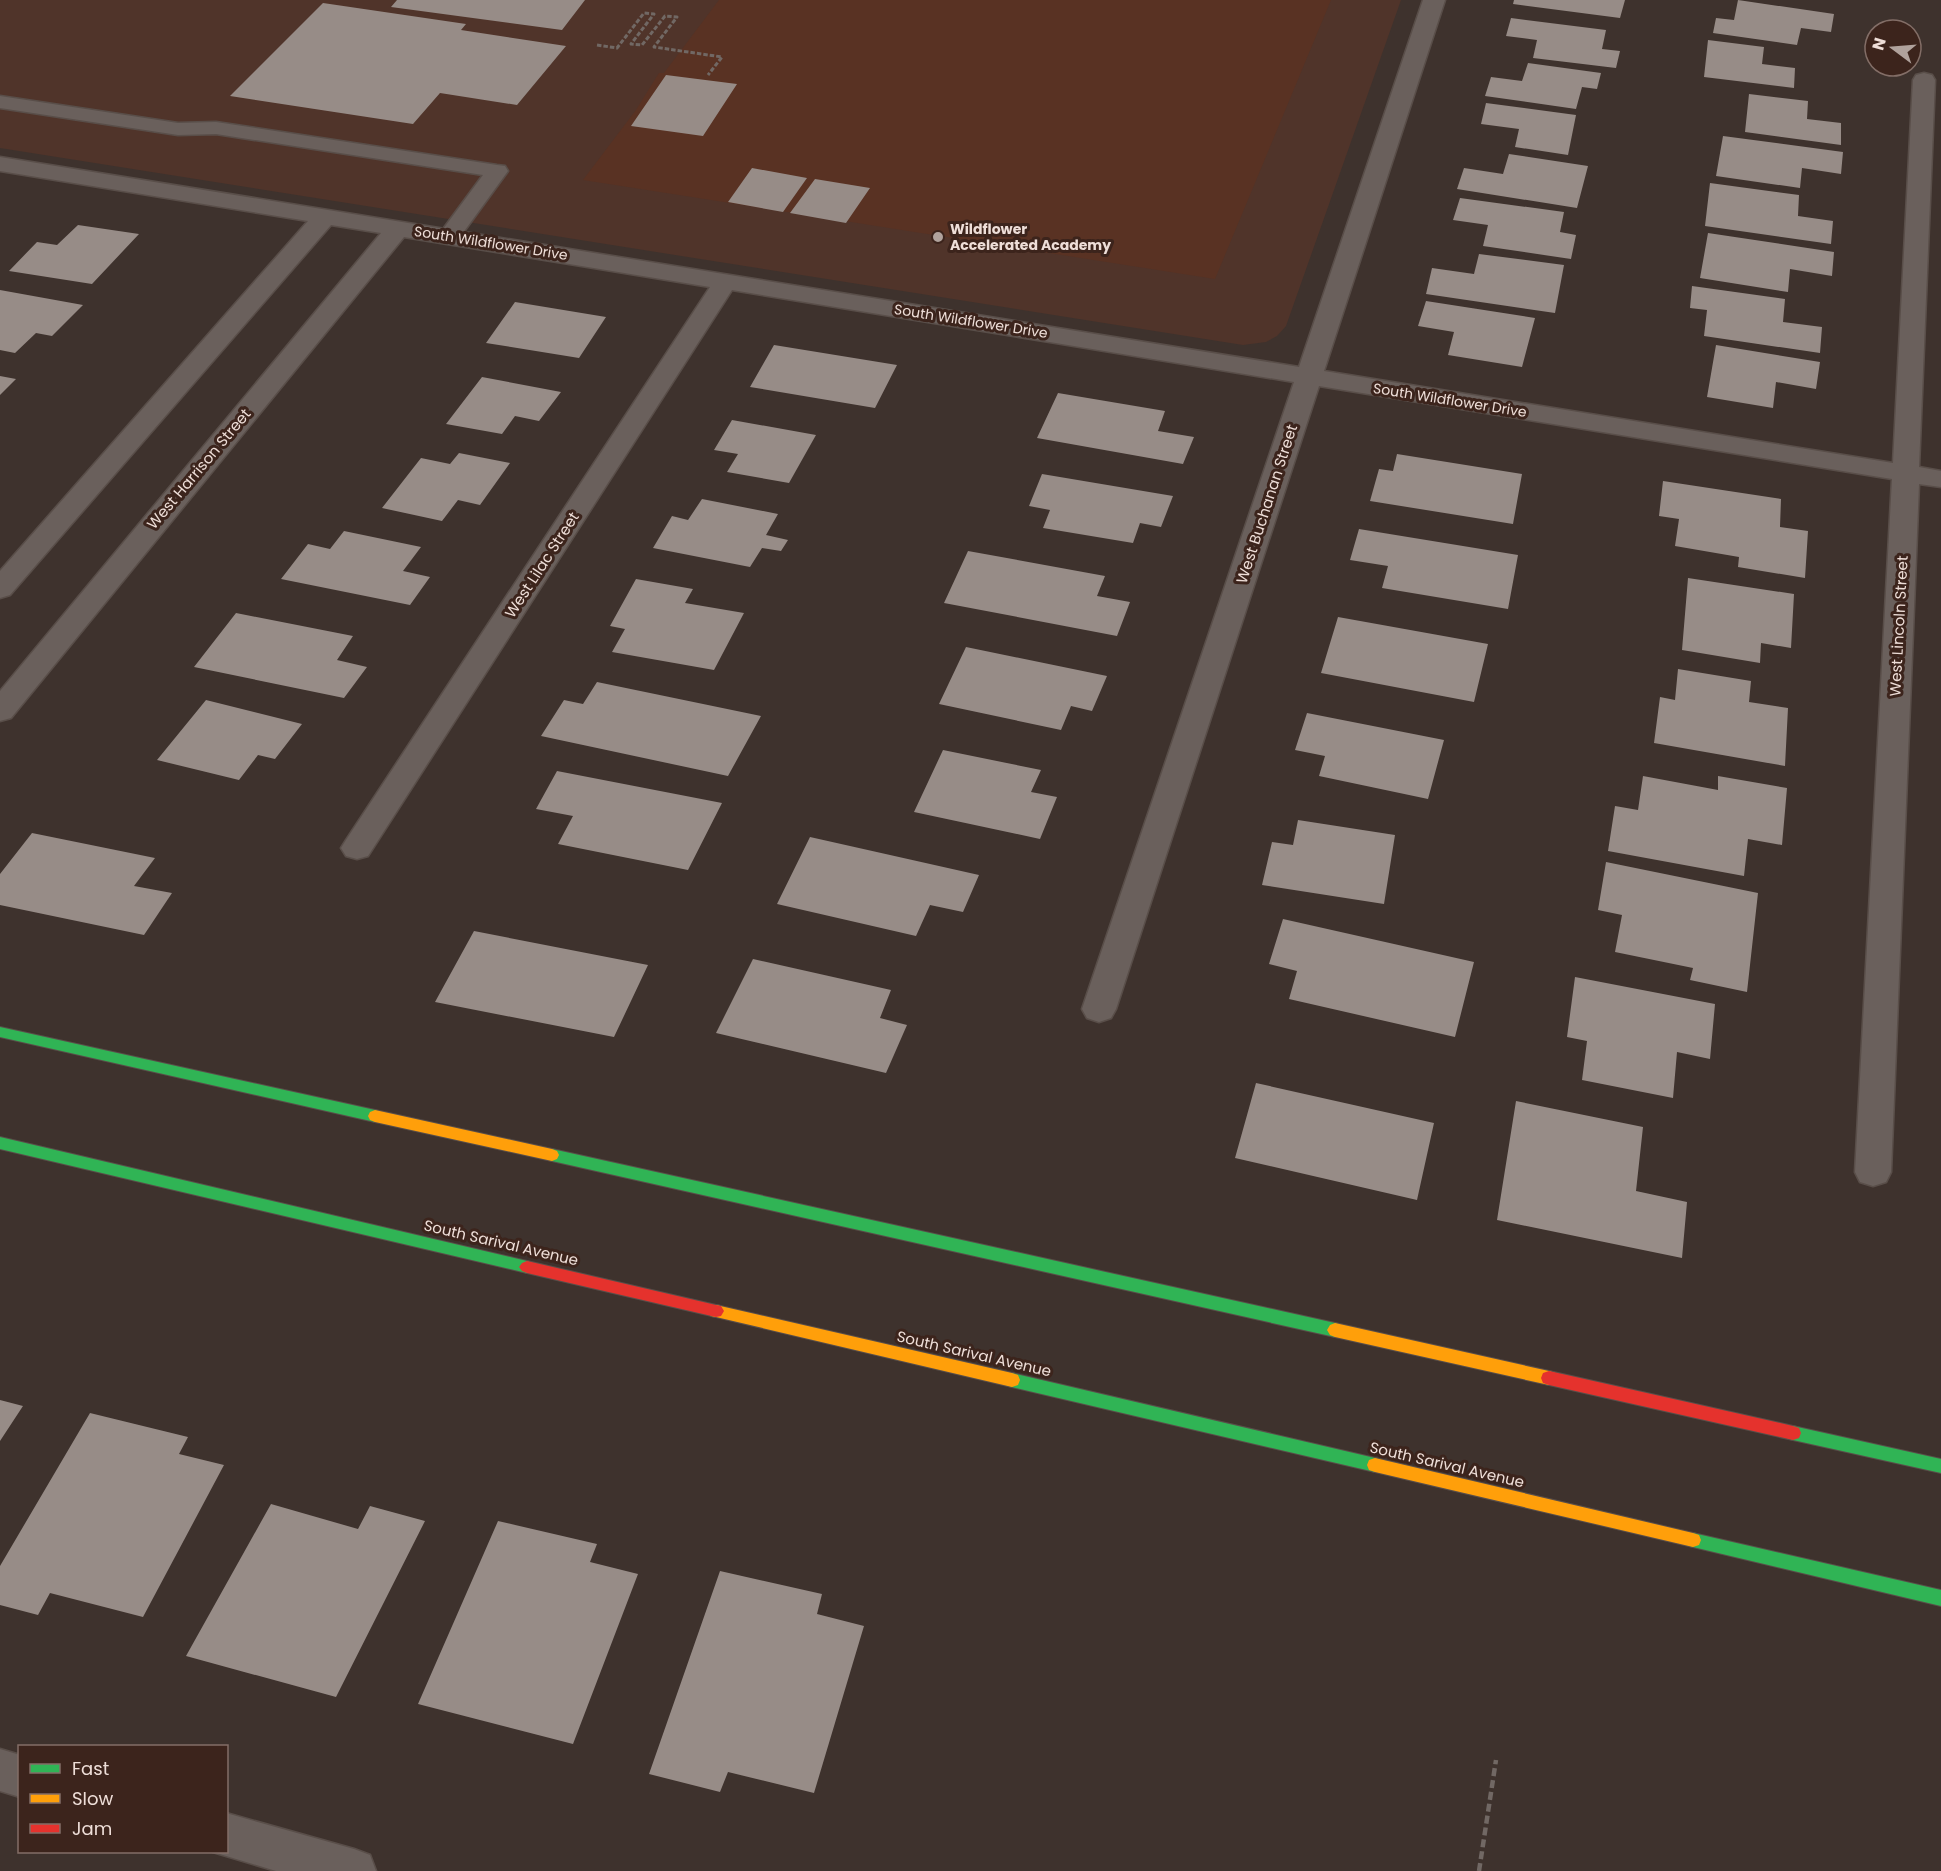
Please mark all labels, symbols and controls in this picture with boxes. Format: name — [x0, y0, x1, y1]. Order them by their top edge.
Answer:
north arrow — [1863, 18, 1923, 78]
text: N — [1866, 35, 1892, 53]
place label: Wildflower Accelerated Academy — [950, 219, 1111, 255]
street label: South Wildflower Drive — [413, 221, 570, 265]
marker: Wildflower Accelerated Academy — [931, 230, 945, 244]
street label: South Wildflower Drive — [893, 299, 1050, 343]
street label: South Wildflower Drive — [1372, 378, 1529, 422]
street label: West Harrison Street — [142, 404, 255, 533]
street label: West Buchanan Street — [1231, 422, 1302, 586]
street label: West Lilac Street — [499, 508, 584, 622]
street label: West Lincoln Street — [1884, 555, 1913, 697]
street label: South Sarival Avenue — [422, 1215, 580, 1271]
street label: South Sarival Avenue — [895, 1326, 1053, 1382]
street label: South Sarival Avenue — [1368, 1437, 1526, 1493]
legend — [18, 1745, 228, 1853]
text: Fast — [72, 1756, 109, 1781]
text: Slow — [72, 1786, 114, 1811]
text: Jam — [72, 1816, 112, 1841]

